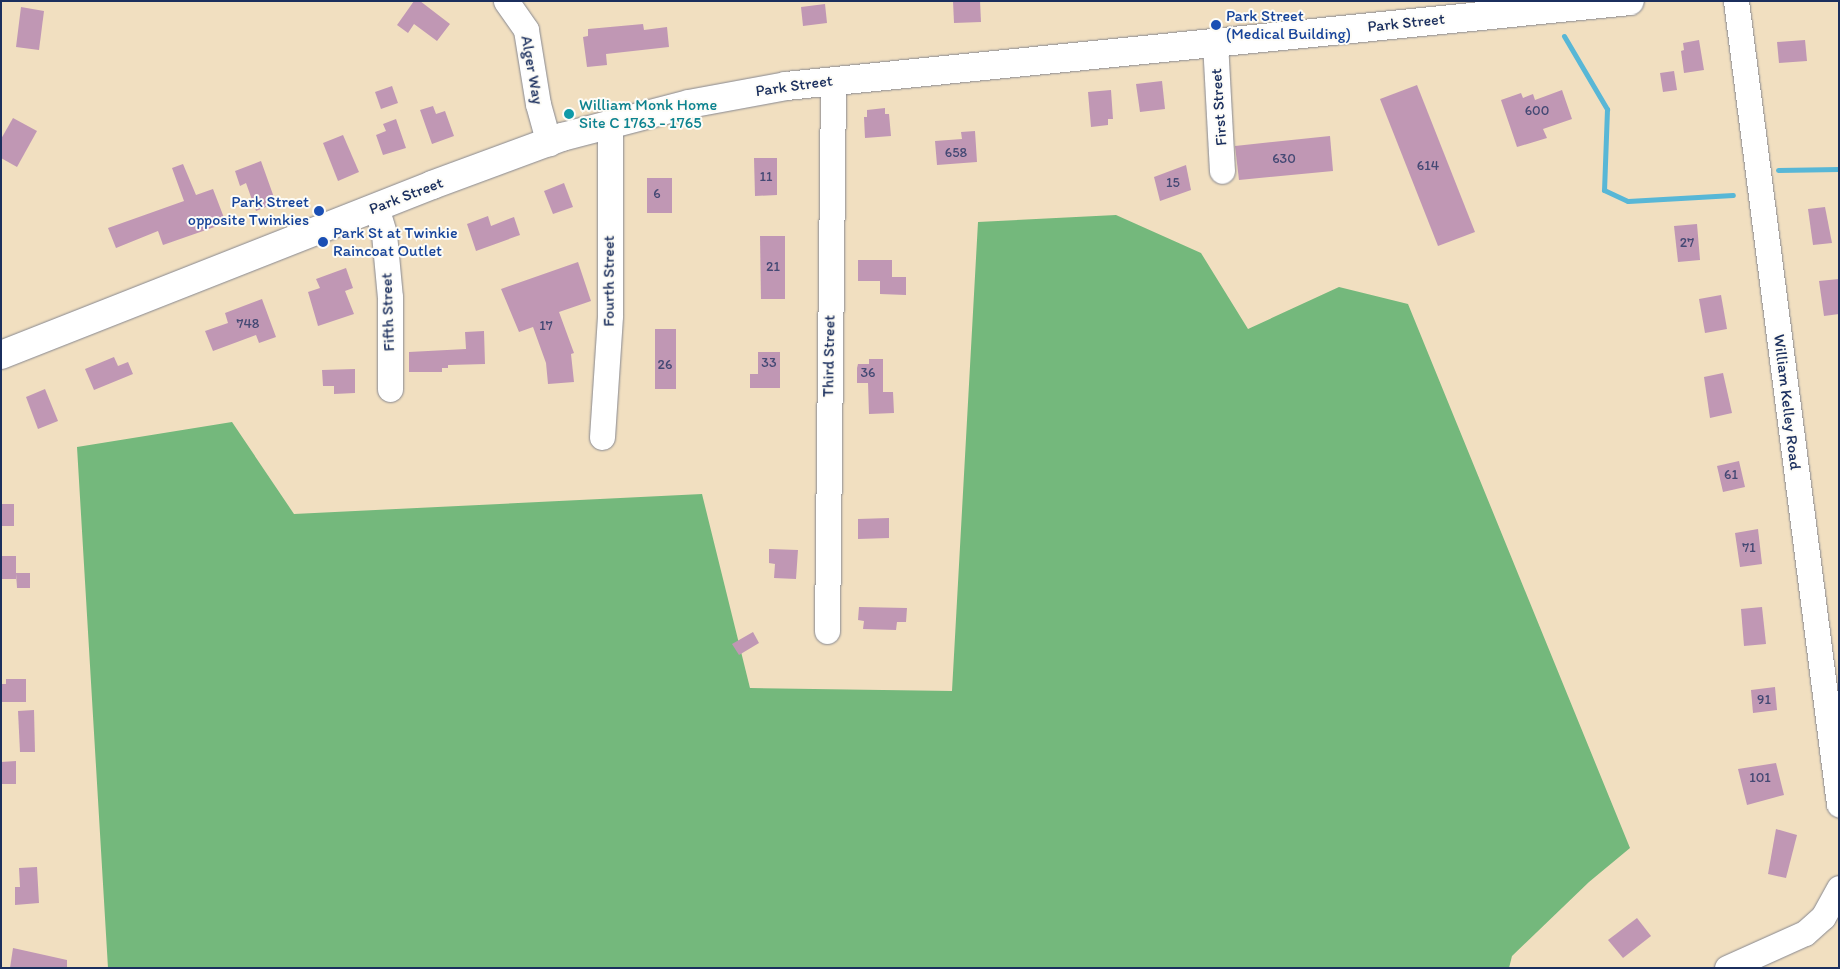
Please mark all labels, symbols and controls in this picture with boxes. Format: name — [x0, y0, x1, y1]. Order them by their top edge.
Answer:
place label: Park Street (Medical Building) — [1226, 6, 1351, 44]
street label: Park Street — [1367, 9, 1445, 37]
marker: Park Street (Medical Building) — [1210, 19, 1222, 31]
street label: Alger Way — [517, 34, 547, 106]
street label: First Street — [1207, 68, 1231, 146]
street label: Park Street — [754, 71, 834, 101]
place label: William Monk Home Site C 1763 - 1765 — [579, 95, 717, 133]
house number: 600 — [1525, 103, 1549, 119]
marker: William Monk Home Site C 1763 - 1765 — [563, 108, 575, 120]
house number: 658 — [945, 145, 967, 161]
house number: 630 — [1272, 151, 1296, 167]
house number: 614 — [1417, 158, 1439, 174]
house number: 11 — [760, 169, 772, 185]
street label: Park Street — [366, 173, 446, 219]
house number: 15 — [1166, 175, 1180, 191]
house number: 6 — [653, 186, 661, 202]
place label: Park Street opposite Twinkies — [190, 192, 309, 230]
marker: Park Street opposite Twinkies — [313, 205, 325, 217]
place label: Park St at Twinkie Raincoat Outlet — [333, 223, 456, 261]
street label: Fourth Street — [599, 235, 619, 327]
house number: 27 — [1680, 235, 1694, 251]
marker: Park St at Twinkie Raincoat Outlet — [317, 236, 329, 248]
house number: 21 — [766, 259, 780, 275]
street label: Fifth Street — [377, 272, 399, 352]
street label: Third Street — [819, 315, 839, 397]
house number: 748 — [236, 316, 260, 332]
house number: 17 — [539, 318, 553, 334]
street label: William Kelley Road — [1769, 333, 1805, 471]
house number: 33 — [761, 355, 777, 371]
house number: 26 — [658, 357, 672, 373]
house number: 36 — [860, 365, 876, 381]
house number: 61 — [1724, 467, 1738, 483]
house number: 71 — [1742, 540, 1756, 556]
house number: 91 — [1757, 692, 1771, 708]
house number: 101 — [1749, 770, 1771, 786]

